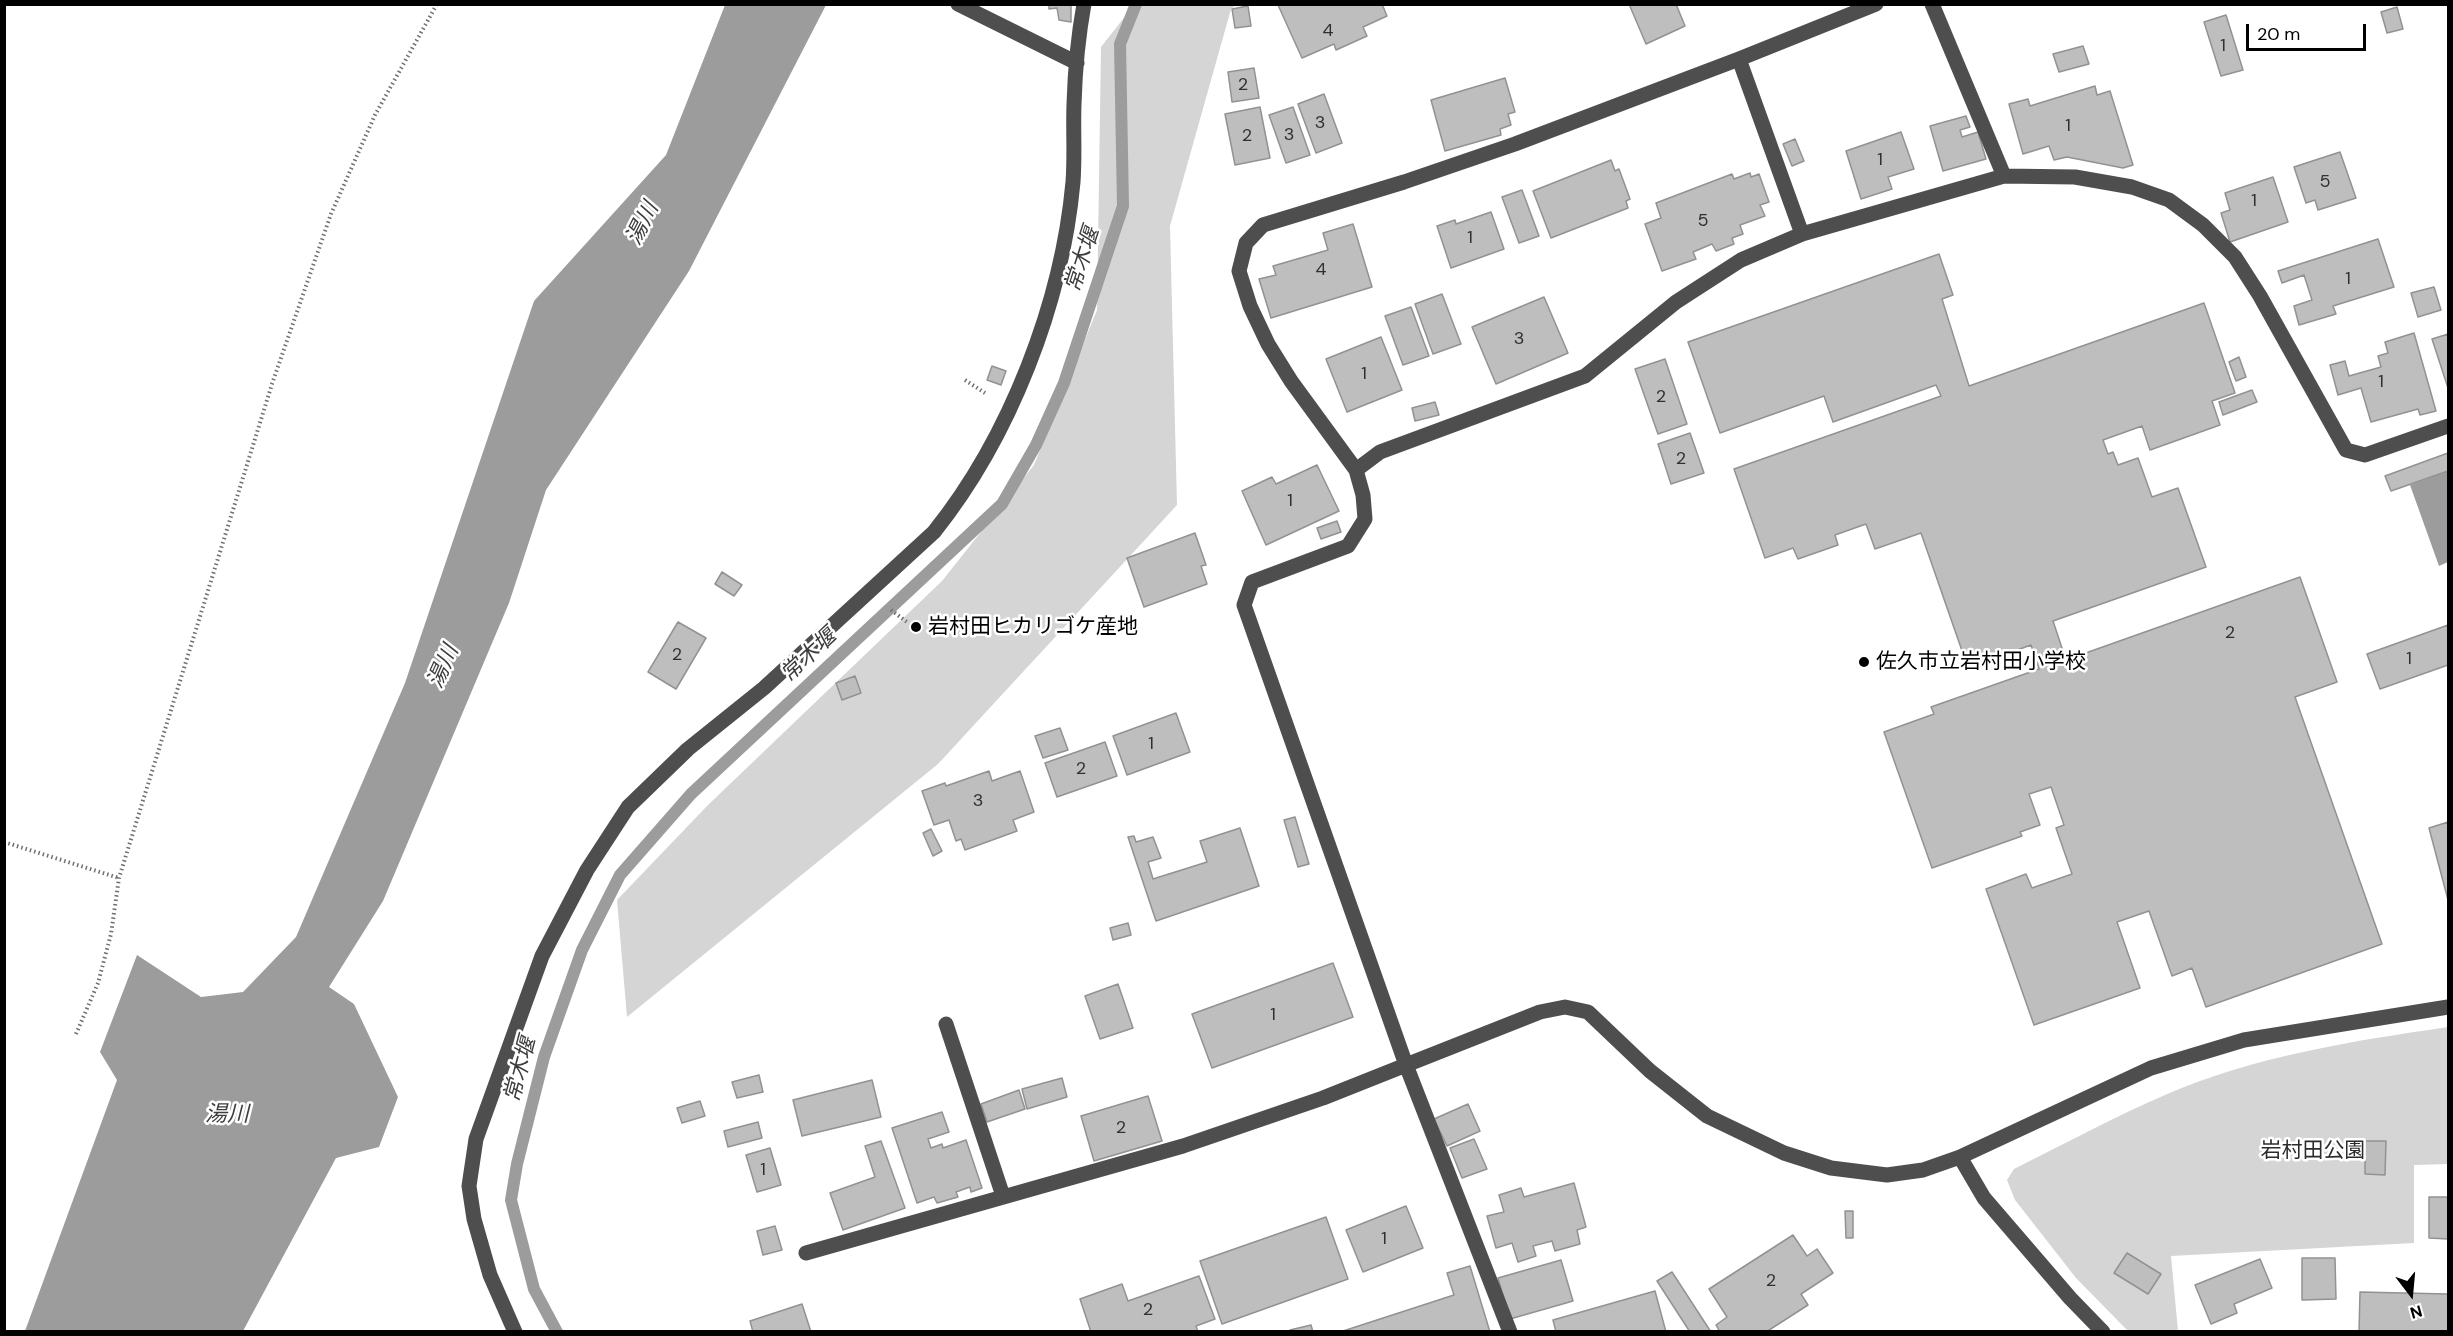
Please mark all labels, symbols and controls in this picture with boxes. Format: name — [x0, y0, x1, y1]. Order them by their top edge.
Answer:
scale bar — [2249, 12, 2369, 50]
house number: 4 — [1323, 20, 1333, 42]
text: 20 m — [2257, 22, 2300, 46]
house number: 1 — [2220, 35, 2226, 57]
house number: 2 — [1238, 74, 1248, 96]
house number: 3 — [1315, 112, 1325, 134]
house number: 1 — [2065, 115, 2071, 137]
house number: 3 — [1284, 124, 1294, 146]
house number: 2 — [1242, 125, 1252, 147]
house number: 1 — [1877, 149, 1883, 171]
house number: 5 — [2320, 171, 2330, 193]
house number: 1 — [2251, 190, 2257, 212]
water label: 湯川 — [621, 198, 665, 250]
house number: 5 — [1698, 210, 1708, 232]
water label: 常木堰 — [1060, 225, 1106, 295]
house number: 1 — [1467, 227, 1473, 249]
house number: 4 — [1316, 259, 1326, 281]
house number: 1 — [2345, 268, 2351, 290]
house number: 3 — [1514, 328, 1524, 350]
house number: 1 — [1361, 363, 1367, 385]
house number: 1 — [2378, 371, 2384, 393]
house number: 2 — [1656, 386, 1666, 408]
house number: 2 — [1676, 448, 1686, 470]
house number: 1 — [1287, 490, 1293, 512]
place label: 岩村田ヒカリゴケ産地 — [928, 614, 1138, 640]
marker: 岩村田ヒカリゴケ産地 — [909, 620, 923, 634]
house number: 2 — [2225, 622, 2235, 644]
water label: 常木堰 — [776, 624, 842, 688]
water label: 湯川 — [423, 642, 465, 692]
house number: 2 — [672, 644, 682, 666]
house number: 1 — [2406, 648, 2412, 670]
place label: 佐久市立岩村田小学校 — [1876, 649, 2086, 675]
marker: 佐久市立岩村田小学校 — [1857, 655, 1871, 669]
house number: 1 — [1148, 733, 1154, 755]
house number: 2 — [1076, 758, 1086, 780]
house number: 3 — [973, 790, 983, 812]
house number: 1 — [1270, 1004, 1276, 1026]
water label: 常木堰 — [500, 1035, 542, 1105]
water label: 湯川 — [205, 1102, 249, 1128]
house number: 2 — [1116, 1117, 1126, 1139]
park label: 岩村田公園 — [2261, 1138, 2365, 1164]
house number: 1 — [760, 1159, 766, 1181]
house number: 1 — [1381, 1228, 1387, 1250]
north arrow — [2381, 1264, 2441, 1324]
house number: 2 — [1766, 1270, 1776, 1292]
house number: 2 — [1143, 1299, 1153, 1321]
text: N — [2408, 1300, 2425, 1323]

